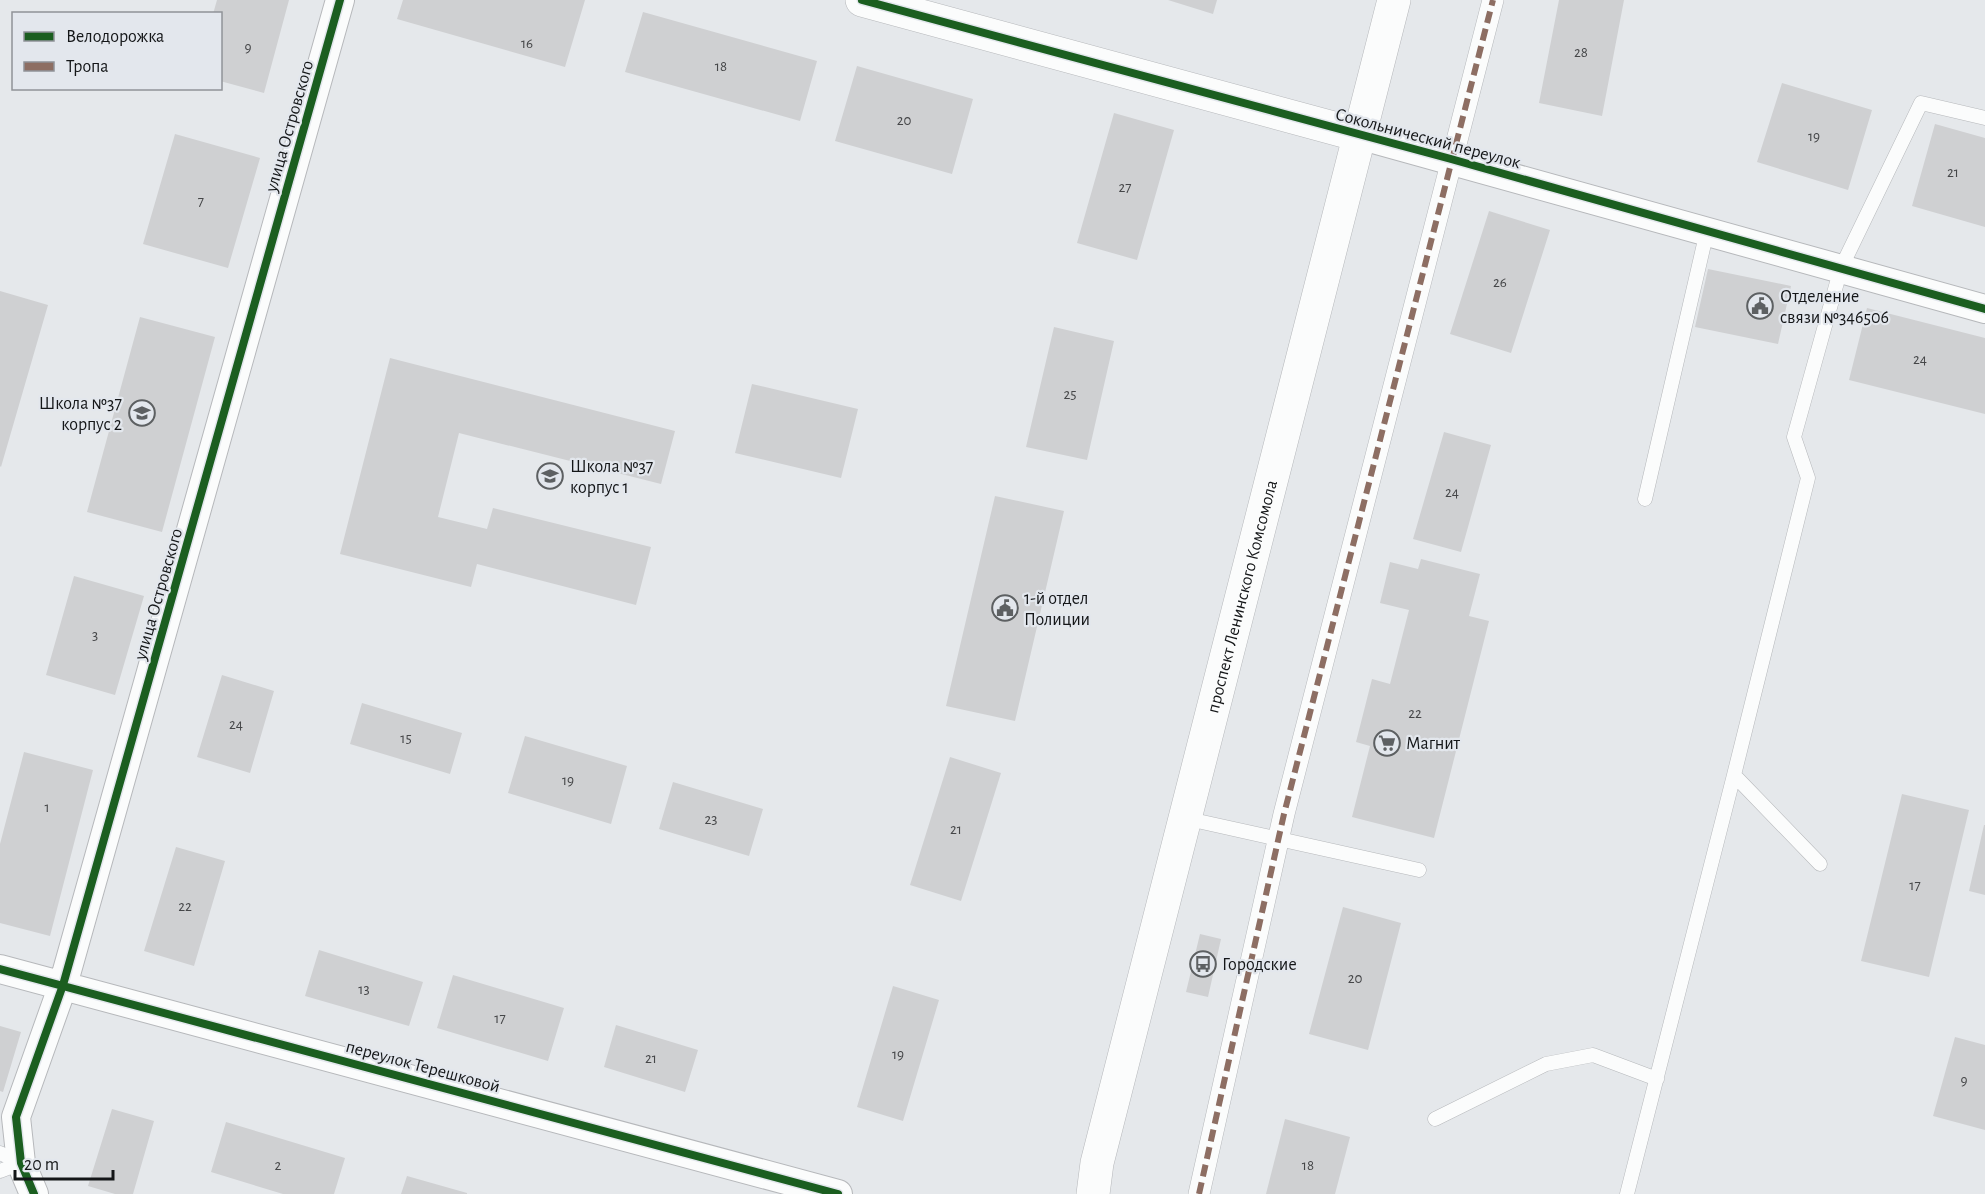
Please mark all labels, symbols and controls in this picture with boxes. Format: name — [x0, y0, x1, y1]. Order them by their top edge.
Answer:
legend — [12, 12, 222, 90]
text: Велодорожка — [66, 28, 164, 46]
house number: 16 — [521, 36, 533, 51]
house number: 9 — [244, 40, 252, 55]
house number: 28 — [1574, 45, 1588, 60]
text: Тропа — [66, 58, 109, 76]
street label: улица Островского — [262, 58, 317, 195]
house number: 18 — [715, 59, 727, 74]
street label: Сокольнический переулок — [1333, 106, 1523, 173]
house number: 20 — [897, 113, 911, 128]
house number: 19 — [1808, 129, 1820, 144]
house number: 21 — [1947, 165, 1959, 180]
house number: 27 — [1118, 180, 1132, 195]
house number: 7 — [198, 194, 204, 209]
house number: 26 — [1493, 275, 1507, 290]
place label: Отделение связи №346506 — [1780, 288, 1889, 327]
public building icon: Отделение связи №346506 — [1745, 291, 1775, 321]
house number: 24 — [1913, 352, 1927, 367]
house number: 25 — [1063, 387, 1077, 402]
place label: Школа №37 корпус 2 — [39, 395, 122, 434]
school or university icon: Школа №37 корпус 2 — [127, 398, 157, 428]
place label: Школа №37 корпус 1 — [570, 458, 653, 497]
school or university icon: Школа №37 корпус 1 — [535, 461, 565, 491]
street label: проспект Ленинского Комсомола — [1204, 478, 1281, 715]
house number: 24 — [1445, 485, 1459, 500]
street label: улица Островского — [131, 526, 186, 663]
place label: 1-й отдел Полиции — [1024, 590, 1090, 629]
public building icon: 1-й отдел Полиции — [990, 593, 1020, 623]
house number: 3 — [92, 628, 98, 643]
house number: 22 — [1408, 706, 1422, 721]
house number: 24 — [229, 717, 243, 732]
supermarket icon: Магнит — [1372, 728, 1402, 758]
house number: 15 — [400, 731, 412, 746]
place label: Магнит — [1406, 735, 1461, 753]
house number: 19 — [562, 773, 574, 788]
house number: 1 — [44, 800, 50, 815]
house number: 23 — [704, 812, 718, 827]
house number: 21 — [950, 822, 962, 837]
house number: 17 — [1909, 878, 1921, 893]
house number: 22 — [178, 899, 192, 914]
bus stop icon: Городские — [1188, 949, 1218, 979]
place label: Городские — [1222, 956, 1297, 974]
house number: 20 — [1348, 971, 1362, 986]
house number: 13 — [358, 982, 370, 997]
house number: 17 — [494, 1011, 506, 1026]
street label: переулок Терешковой — [344, 1038, 502, 1096]
house number: 19 — [892, 1047, 904, 1062]
house number: 21 — [645, 1051, 657, 1066]
house number: 9 — [1960, 1073, 1968, 1088]
scale bar — [15, 1143, 112, 1181]
text: 20 m — [24, 1156, 59, 1174]
house number: 2 — [275, 1158, 282, 1173]
house number: 18 — [1302, 1158, 1314, 1173]

